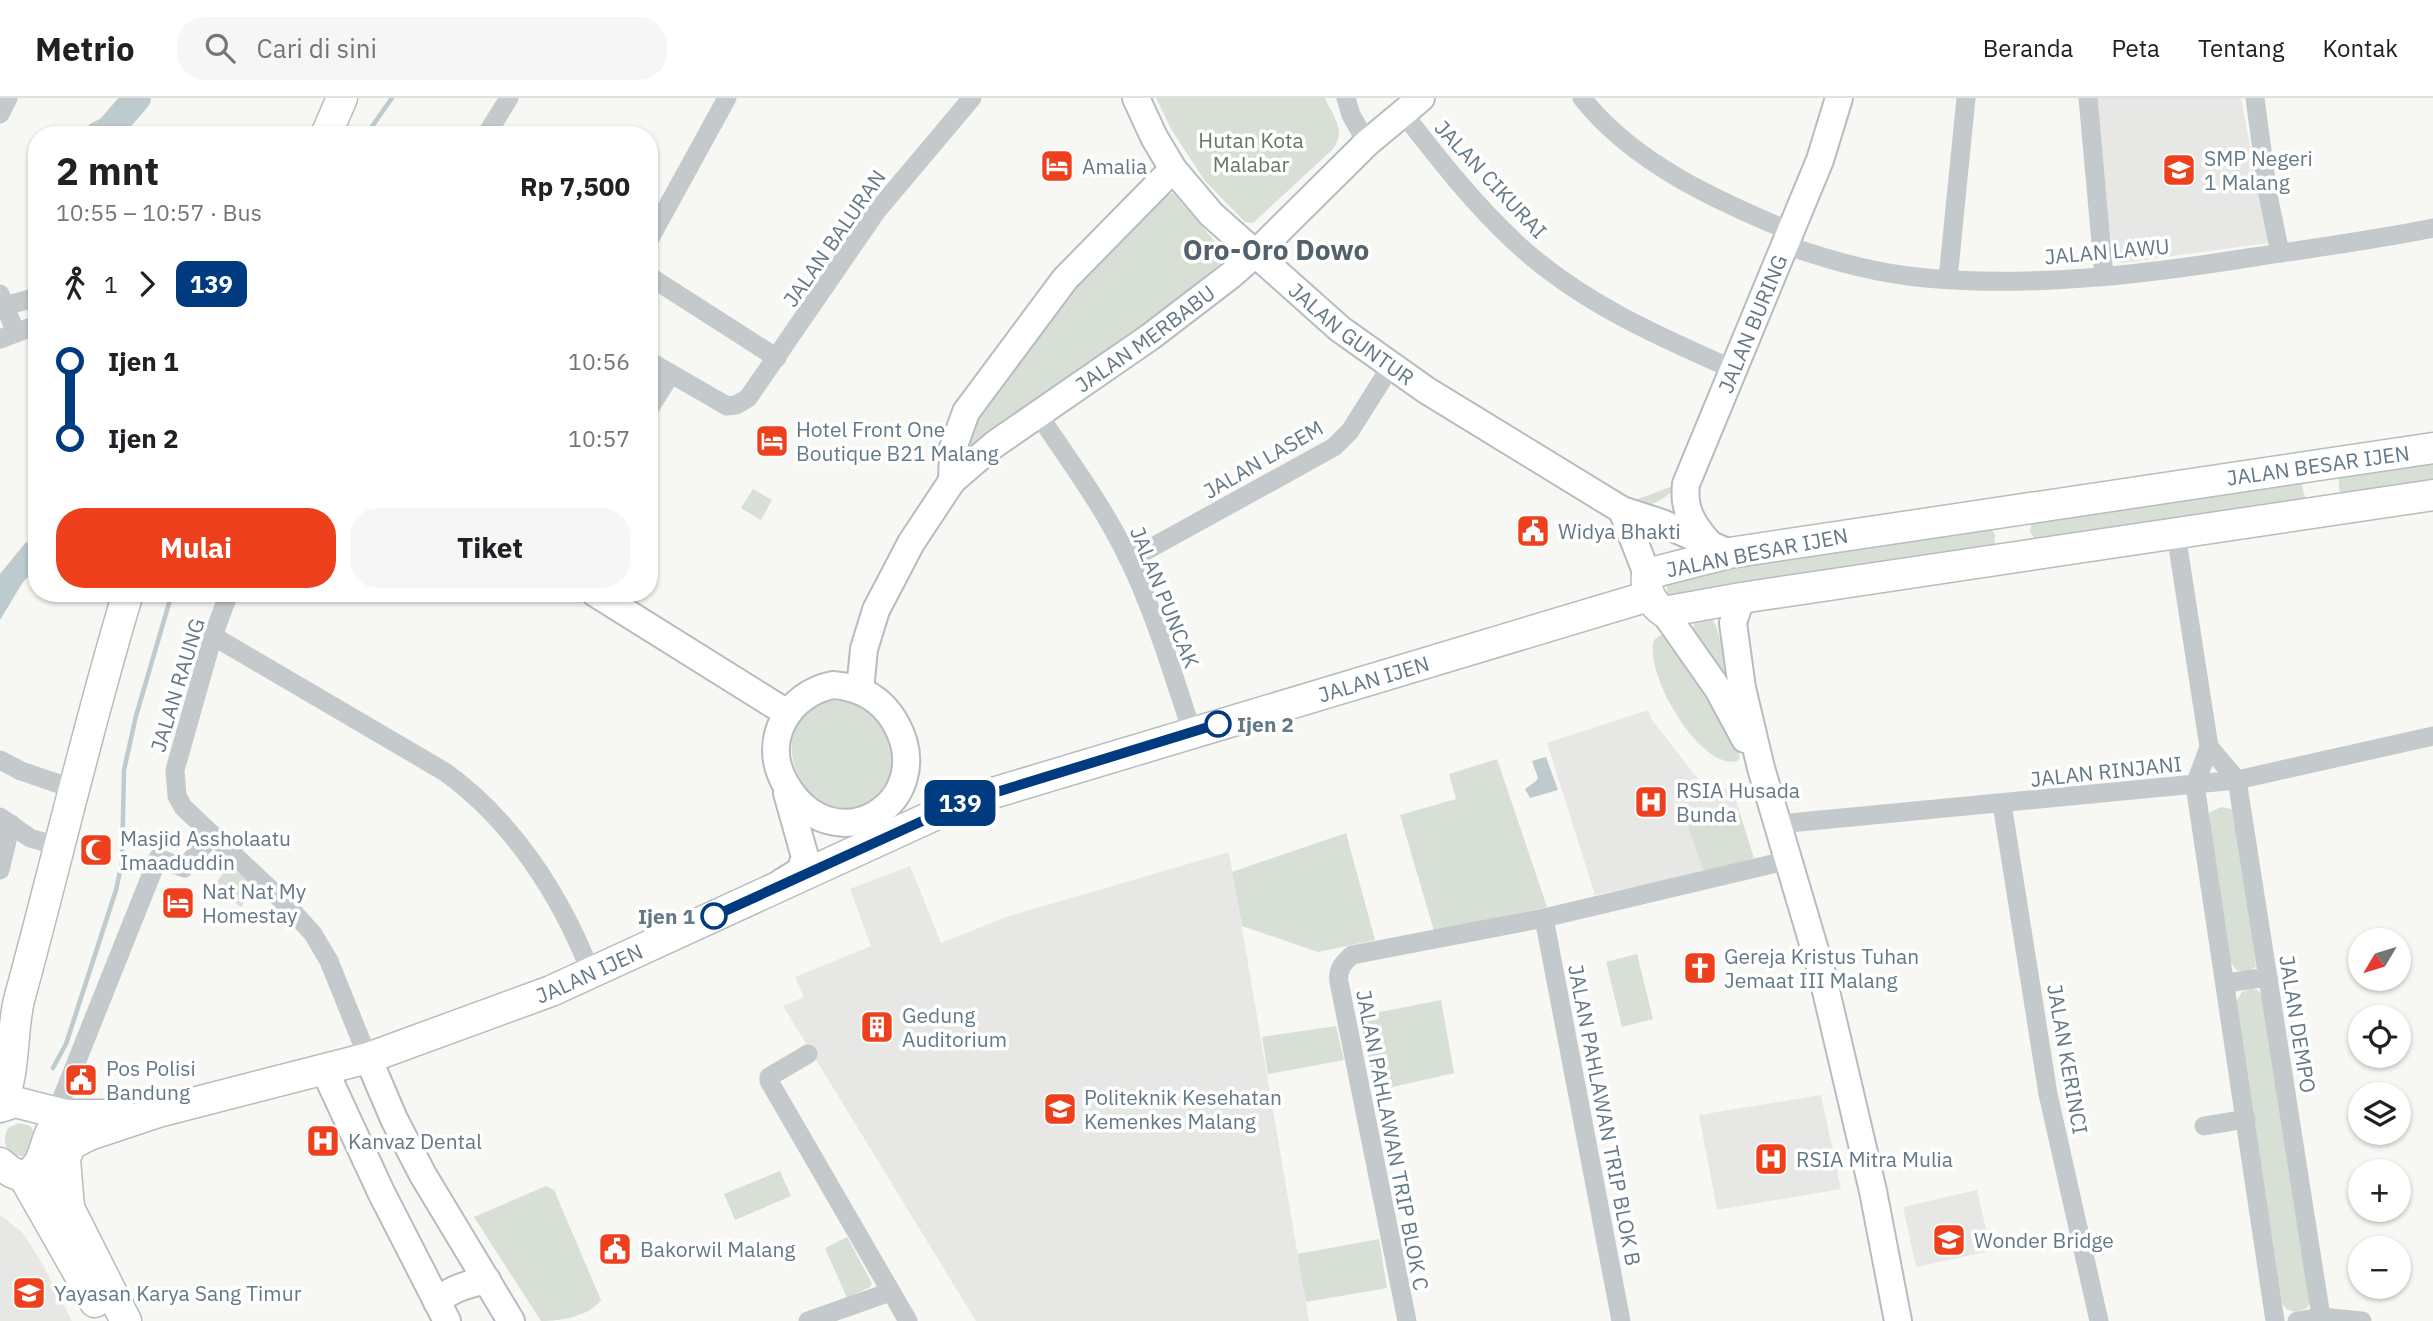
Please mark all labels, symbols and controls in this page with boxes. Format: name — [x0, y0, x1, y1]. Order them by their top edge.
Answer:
search box — [177, 17, 667, 80]
text: Metrio — [35, 27, 135, 70]
icon: search — [201, 29, 239, 67]
text: Cari di sini — [257, 31, 377, 65]
text: Beranda — [1983, 32, 2073, 64]
text: Peta — [2111, 32, 2160, 64]
text: Tentang — [2198, 32, 2284, 64]
text: Kontak — [2322, 32, 2398, 64]
street label: JALAN CIKURAI — [1429, 114, 1553, 244]
park label: Hutan Kota Malabar — [1198, 126, 1304, 178]
place label: SMP Negeri 1 Malang — [2204, 144, 2313, 196]
text: 2 mnt — [56, 146, 159, 195]
hotel icon: Amalia — [1038, 147, 1076, 185]
school or university icon: SMP Negeri 1 Malang — [2160, 151, 2198, 189]
place label: Amalia — [1082, 152, 1147, 180]
street label: JALAN BALURAN — [776, 164, 892, 312]
text: Rp 7,500 — [520, 169, 630, 203]
text: 10:55 – 10:57 · Bus — [56, 197, 262, 227]
district label: Oro-Oro Dowo — [1183, 231, 1369, 268]
street label: JALAN LAWU — [2043, 232, 2171, 270]
street label: JALAN BURING — [1711, 250, 1794, 397]
icon: walk — [56, 265, 94, 303]
icon: forward — [128, 265, 166, 303]
text: 139 — [190, 268, 233, 300]
text: 1 — [104, 269, 118, 299]
street label: JALAN GUNTUR — [1283, 276, 1420, 391]
street label: JALAN MERBABU — [1070, 278, 1220, 399]
text: Ijen 1 — [108, 344, 179, 378]
text: 10:56 — [568, 346, 630, 376]
street label: JALAN LASEM — [1198, 413, 1328, 505]
place label: Hotel Front One Boutique B21 Malang — [796, 415, 999, 467]
text: Ijen 2 — [108, 421, 179, 455]
hotel icon: Hotel Front One Boutique B21 Malang — [753, 422, 791, 460]
text: 10:57 — [568, 423, 630, 453]
street label: JALAN BESAR IJEN — [2225, 438, 2411, 492]
button: Mulai — [56, 508, 336, 588]
button: Tiket — [350, 508, 630, 588]
public building icon: Widya Bhakti — [1514, 512, 1552, 550]
place label: Widya Bhakti — [1558, 517, 1681, 545]
street label: JALAN BESAR IJEN — [1664, 521, 1850, 583]
street label: JALAN PUNCAK — [1124, 522, 1206, 672]
street label: JALAN RAUNG — [143, 615, 211, 755]
street label: JALAN IJEN — [1315, 649, 1433, 709]
place label: Ijen 2 — [1237, 710, 1294, 738]
marker: Ijen 2 — [1205, 711, 1231, 737]
street label: JALAN RINJANI — [2029, 749, 2183, 793]
place label: RSIA Husada Bunda — [1676, 776, 1800, 828]
line badge: 139 — [920, 780, 1000, 826]
hospital icon: RSIA Husada Bunda — [1632, 783, 1670, 821]
text: 139 — [938, 787, 982, 819]
place label: Masjid Assholaatu Imaaduddin — [120, 824, 291, 876]
mosque icon: Masjid Assholaatu Imaaduddin — [77, 831, 115, 869]
place label: Nat Nat My Homestay — [202, 877, 307, 929]
hotel icon: Nat Nat My Homestay — [159, 884, 197, 922]
place label: Ijen 1 — [638, 902, 695, 930]
marker: Ijen 1 — [701, 903, 727, 929]
north arrow — [2348, 928, 2412, 990]
map controls — [2348, 928, 2411, 1299]
street label: JALAN IJEN — [532, 937, 647, 1009]
place label: Gereja Kristus Tuhan Jemaat III Malang — [1724, 942, 1919, 994]
church icon: Gereja Kristus Tuhan Jemaat III Malang — [1681, 949, 1719, 987]
street label: JALAN DEMPO — [2273, 953, 2323, 1095]
street label: JALAN PAHLAWAN TRIP BLOK B — [1562, 962, 1648, 1268]
street label: JALAN KERINCI — [2041, 982, 2095, 1136]
street label: JALAN PAHLAWAN TRIP BLOK C — [1350, 987, 1436, 1293]
place label: Gedung Auditorium — [902, 1001, 1007, 1053]
button: locate — [2348, 1005, 2411, 1068]
building icon: Gedung Auditorium — [858, 1008, 896, 1046]
place label: Pos Polisi Bandung — [106, 1054, 196, 1106]
public building icon: Pos Polisi Bandung — [62, 1061, 100, 1099]
button: layers — [2348, 1082, 2411, 1145]
place label: Politeknik Kesehatan Kemenkes Malang — [1084, 1083, 1282, 1135]
school or university icon: Politeknik Kesehatan Kemenkes Malang — [1041, 1090, 1079, 1128]
hospital icon: Kanvaz Dental — [304, 1122, 342, 1160]
place label: Kanvaz Dental — [348, 1127, 482, 1155]
hospital icon: RSIA Mitra Mulia — [1752, 1140, 1790, 1178]
place label: RSIA Mitra Mulia — [1796, 1145, 1953, 1173]
button: + — [2348, 1159, 2411, 1222]
school or university icon: Wonder Bridge — [1930, 1221, 1968, 1259]
place label: Wonder Bridge — [1974, 1226, 2114, 1254]
public building icon: Bakorwil Malang — [596, 1230, 634, 1268]
place label: Bakorwil Malang — [640, 1235, 795, 1263]
button: − — [2348, 1236, 2411, 1299]
school or university icon: Yayasan Karya Sang Timur — [10, 1274, 48, 1312]
place label: Yayasan Karya Sang Timur — [54, 1279, 302, 1307]

